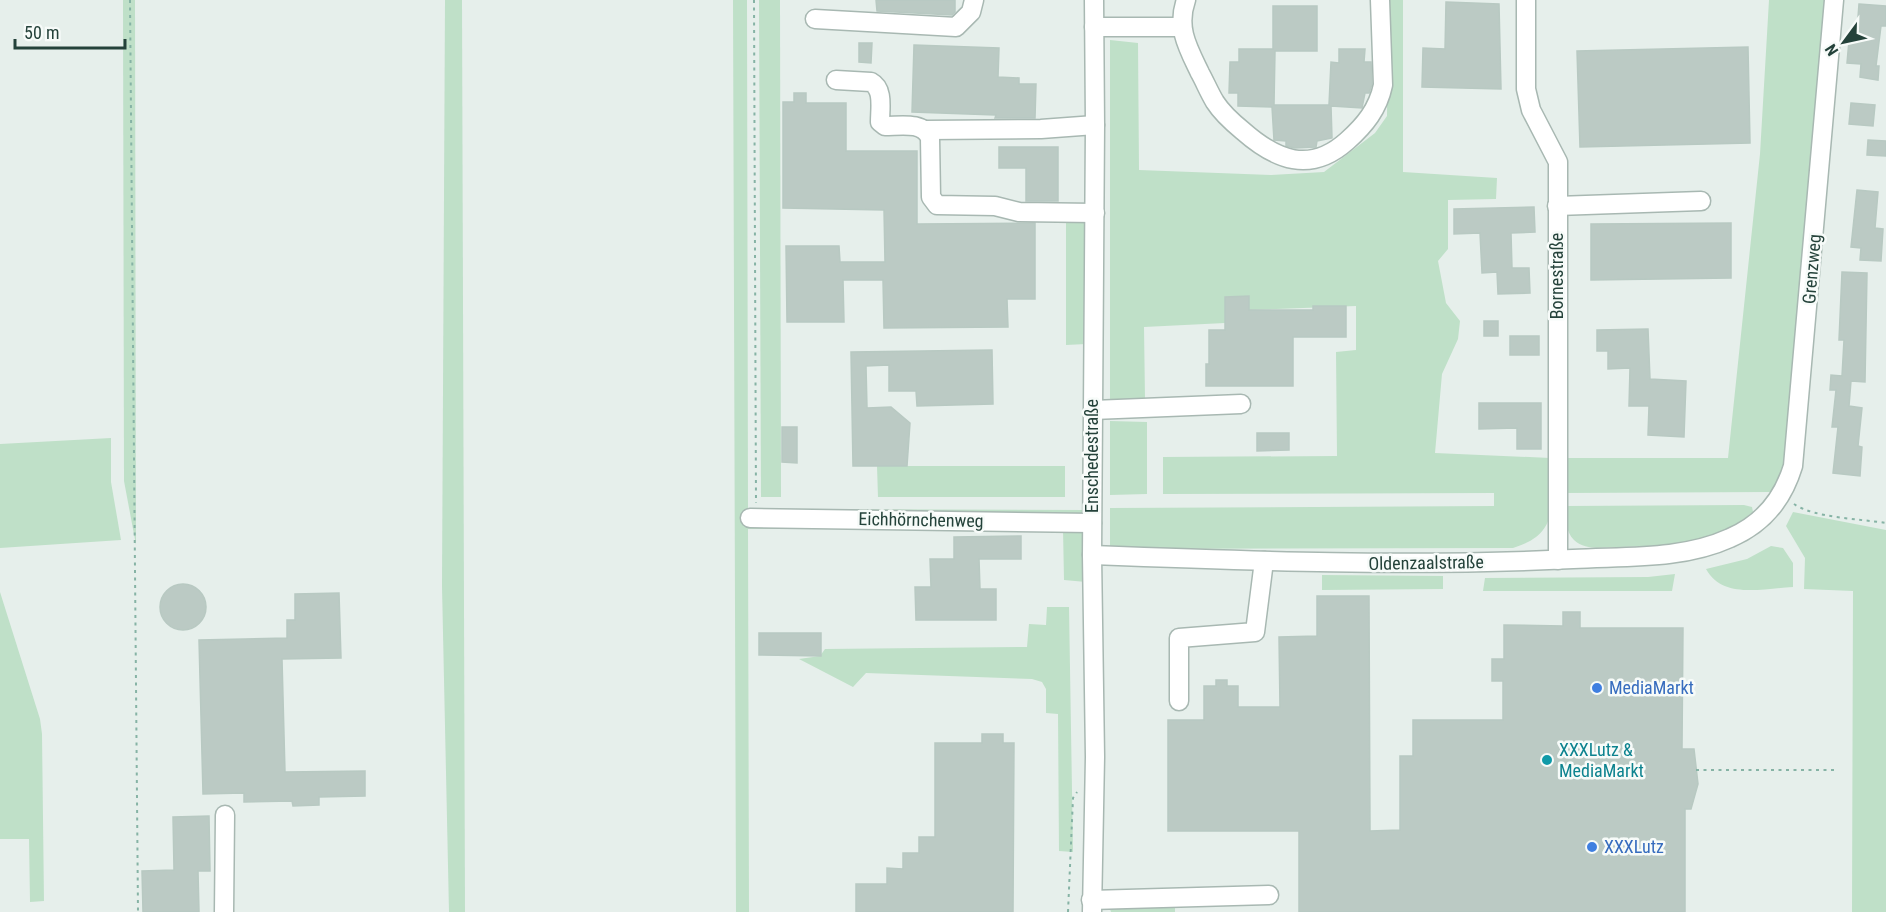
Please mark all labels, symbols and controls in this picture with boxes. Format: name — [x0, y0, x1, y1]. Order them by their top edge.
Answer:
scale bar — [15, 12, 124, 50]
north arrow — [1814, 12, 1874, 72]
text: 50 m — [24, 22, 59, 43]
text: N — [1821, 41, 1842, 59]
street label: Bornestraße — [1546, 233, 1567, 319]
street label: Grenzweg — [1798, 233, 1825, 305]
street label: Enschedestraße — [1081, 399, 1102, 513]
street label: Eichhörnchenweg — [858, 508, 984, 531]
street label: Oldenzaalstraße — [1368, 551, 1484, 574]
place label: MediaMarkt — [1609, 677, 1694, 698]
marker: MediaMarkt — [1590, 681, 1604, 695]
place label: XXXLutz & MediaMarkt — [1559, 739, 1644, 781]
marker: XXXLutz & MediaMarkt — [1540, 753, 1554, 767]
place label: XXXLutz — [1604, 836, 1664, 857]
marker: XXXLutz — [1585, 840, 1599, 854]

